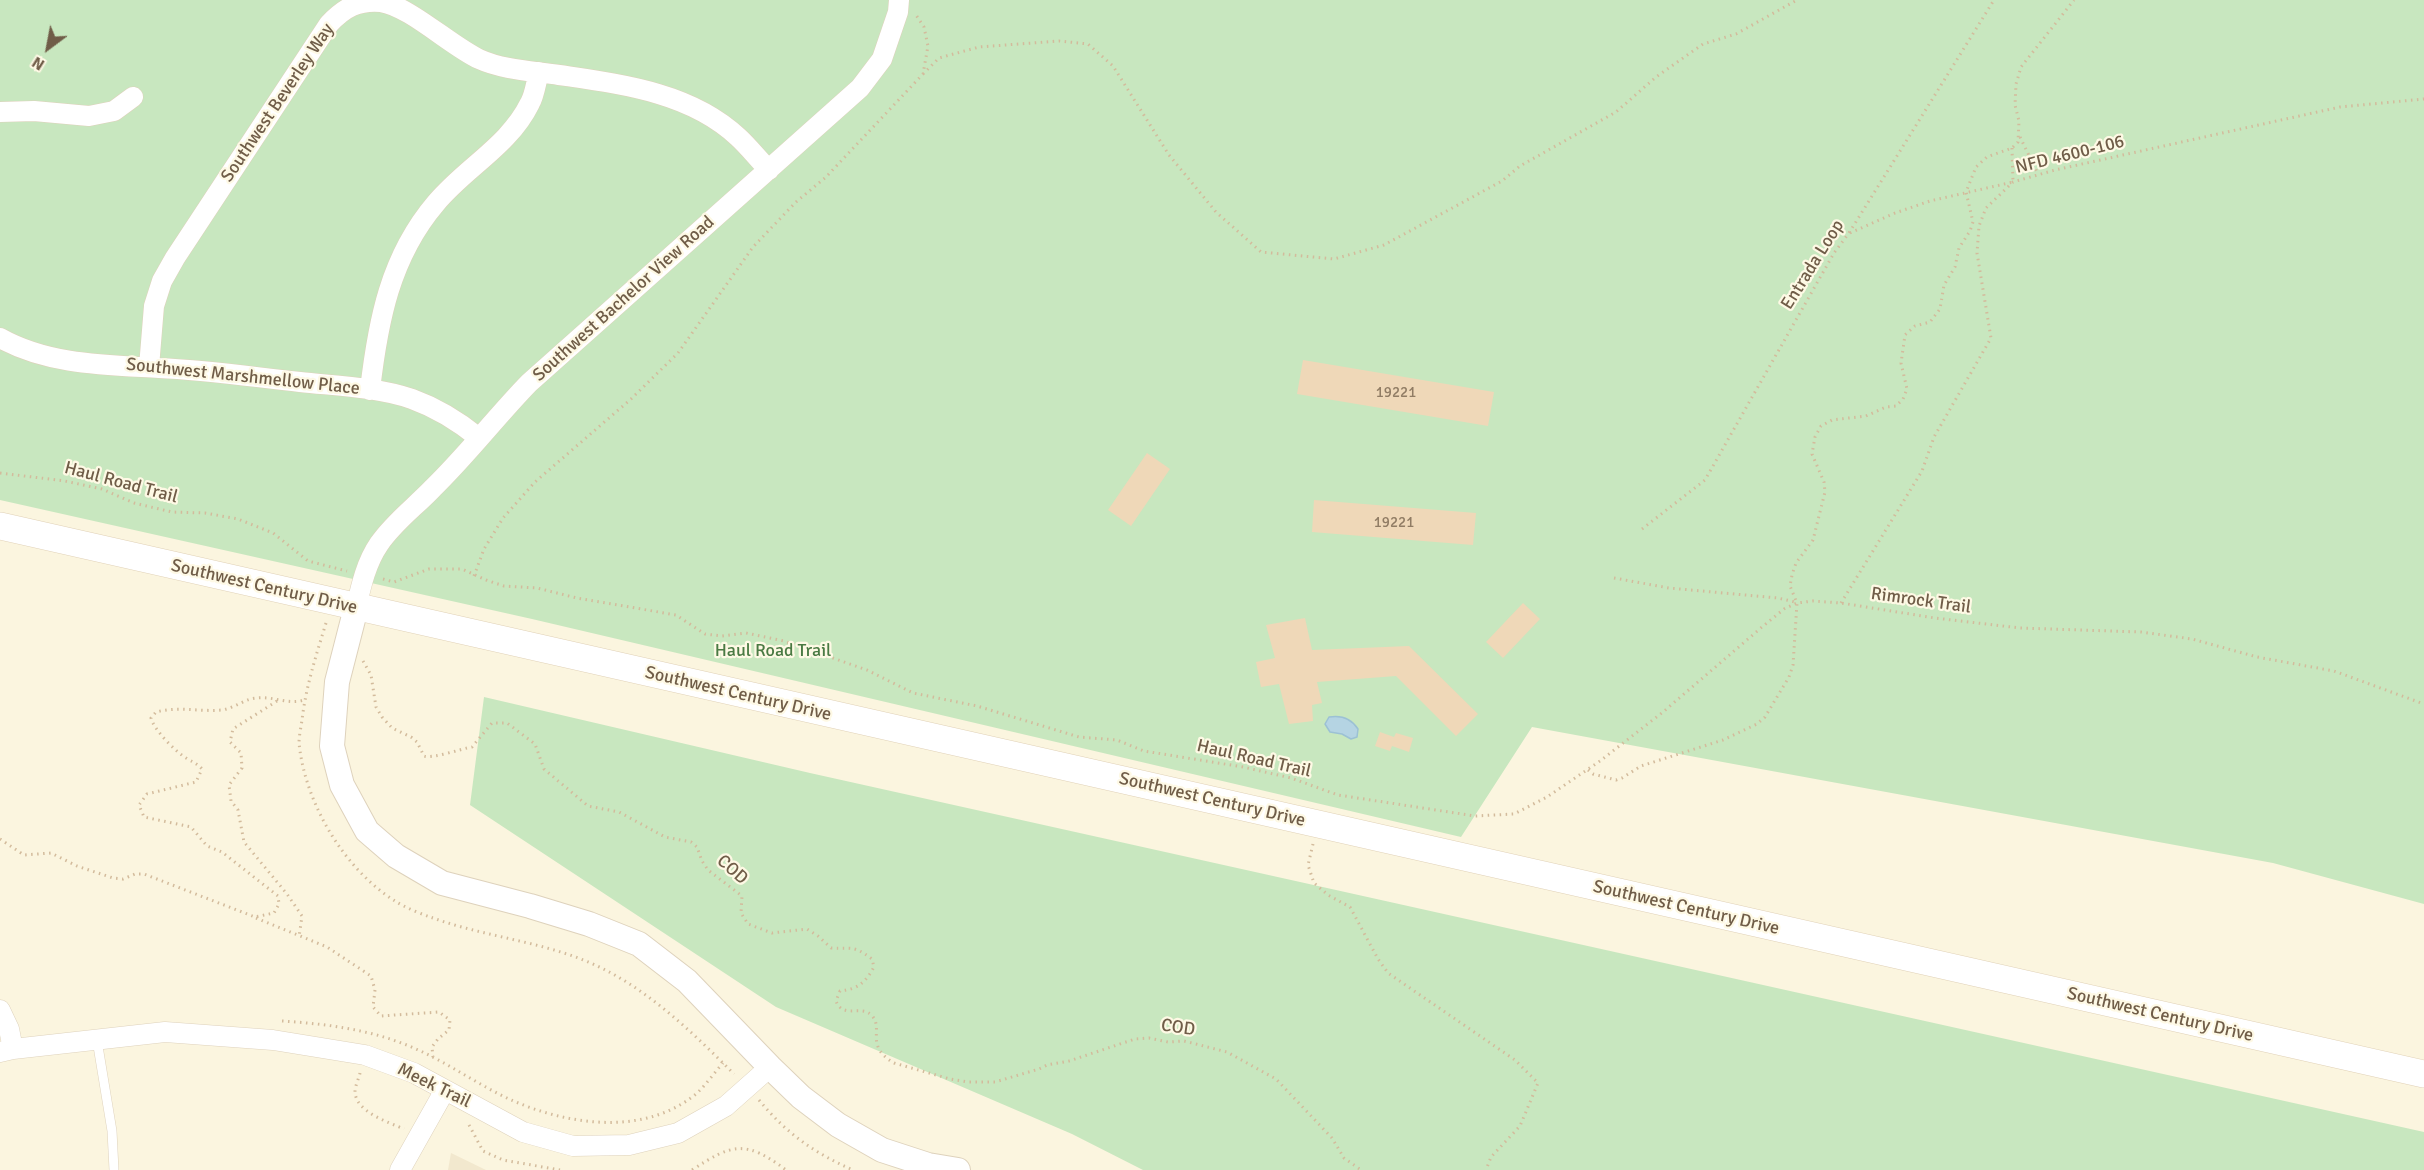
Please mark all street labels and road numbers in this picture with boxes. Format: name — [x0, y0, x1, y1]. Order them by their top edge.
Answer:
street label: Southwest Beverley Way — [217, 20, 339, 186]
street label: NFD 4600-106 — [2013, 131, 2127, 179]
street label: Southwest Bachelor View Road — [529, 212, 719, 386]
street label: Entrada Loop — [1777, 216, 1849, 314]
street label: Southwest Marshmellow Place — [125, 354, 361, 400]
street label: Haul Road Trail — [62, 457, 180, 509]
street label: Southwest Century Drive — [169, 555, 359, 619]
street label: Rimrock Trail — [1870, 583, 1972, 619]
street label: Southwest Century Drive — [643, 662, 833, 726]
street label: Haul Road Trail — [1195, 735, 1313, 783]
street label: Southwest Century Drive — [1117, 768, 1307, 832]
street label: COD — [712, 851, 752, 889]
street label: Southwest Century Drive — [1591, 876, 1781, 940]
street label: Southwest Century Drive — [2065, 983, 2255, 1047]
street label: COD — [1160, 1015, 1196, 1041]
street label: Meek Trail — [394, 1059, 474, 1113]

